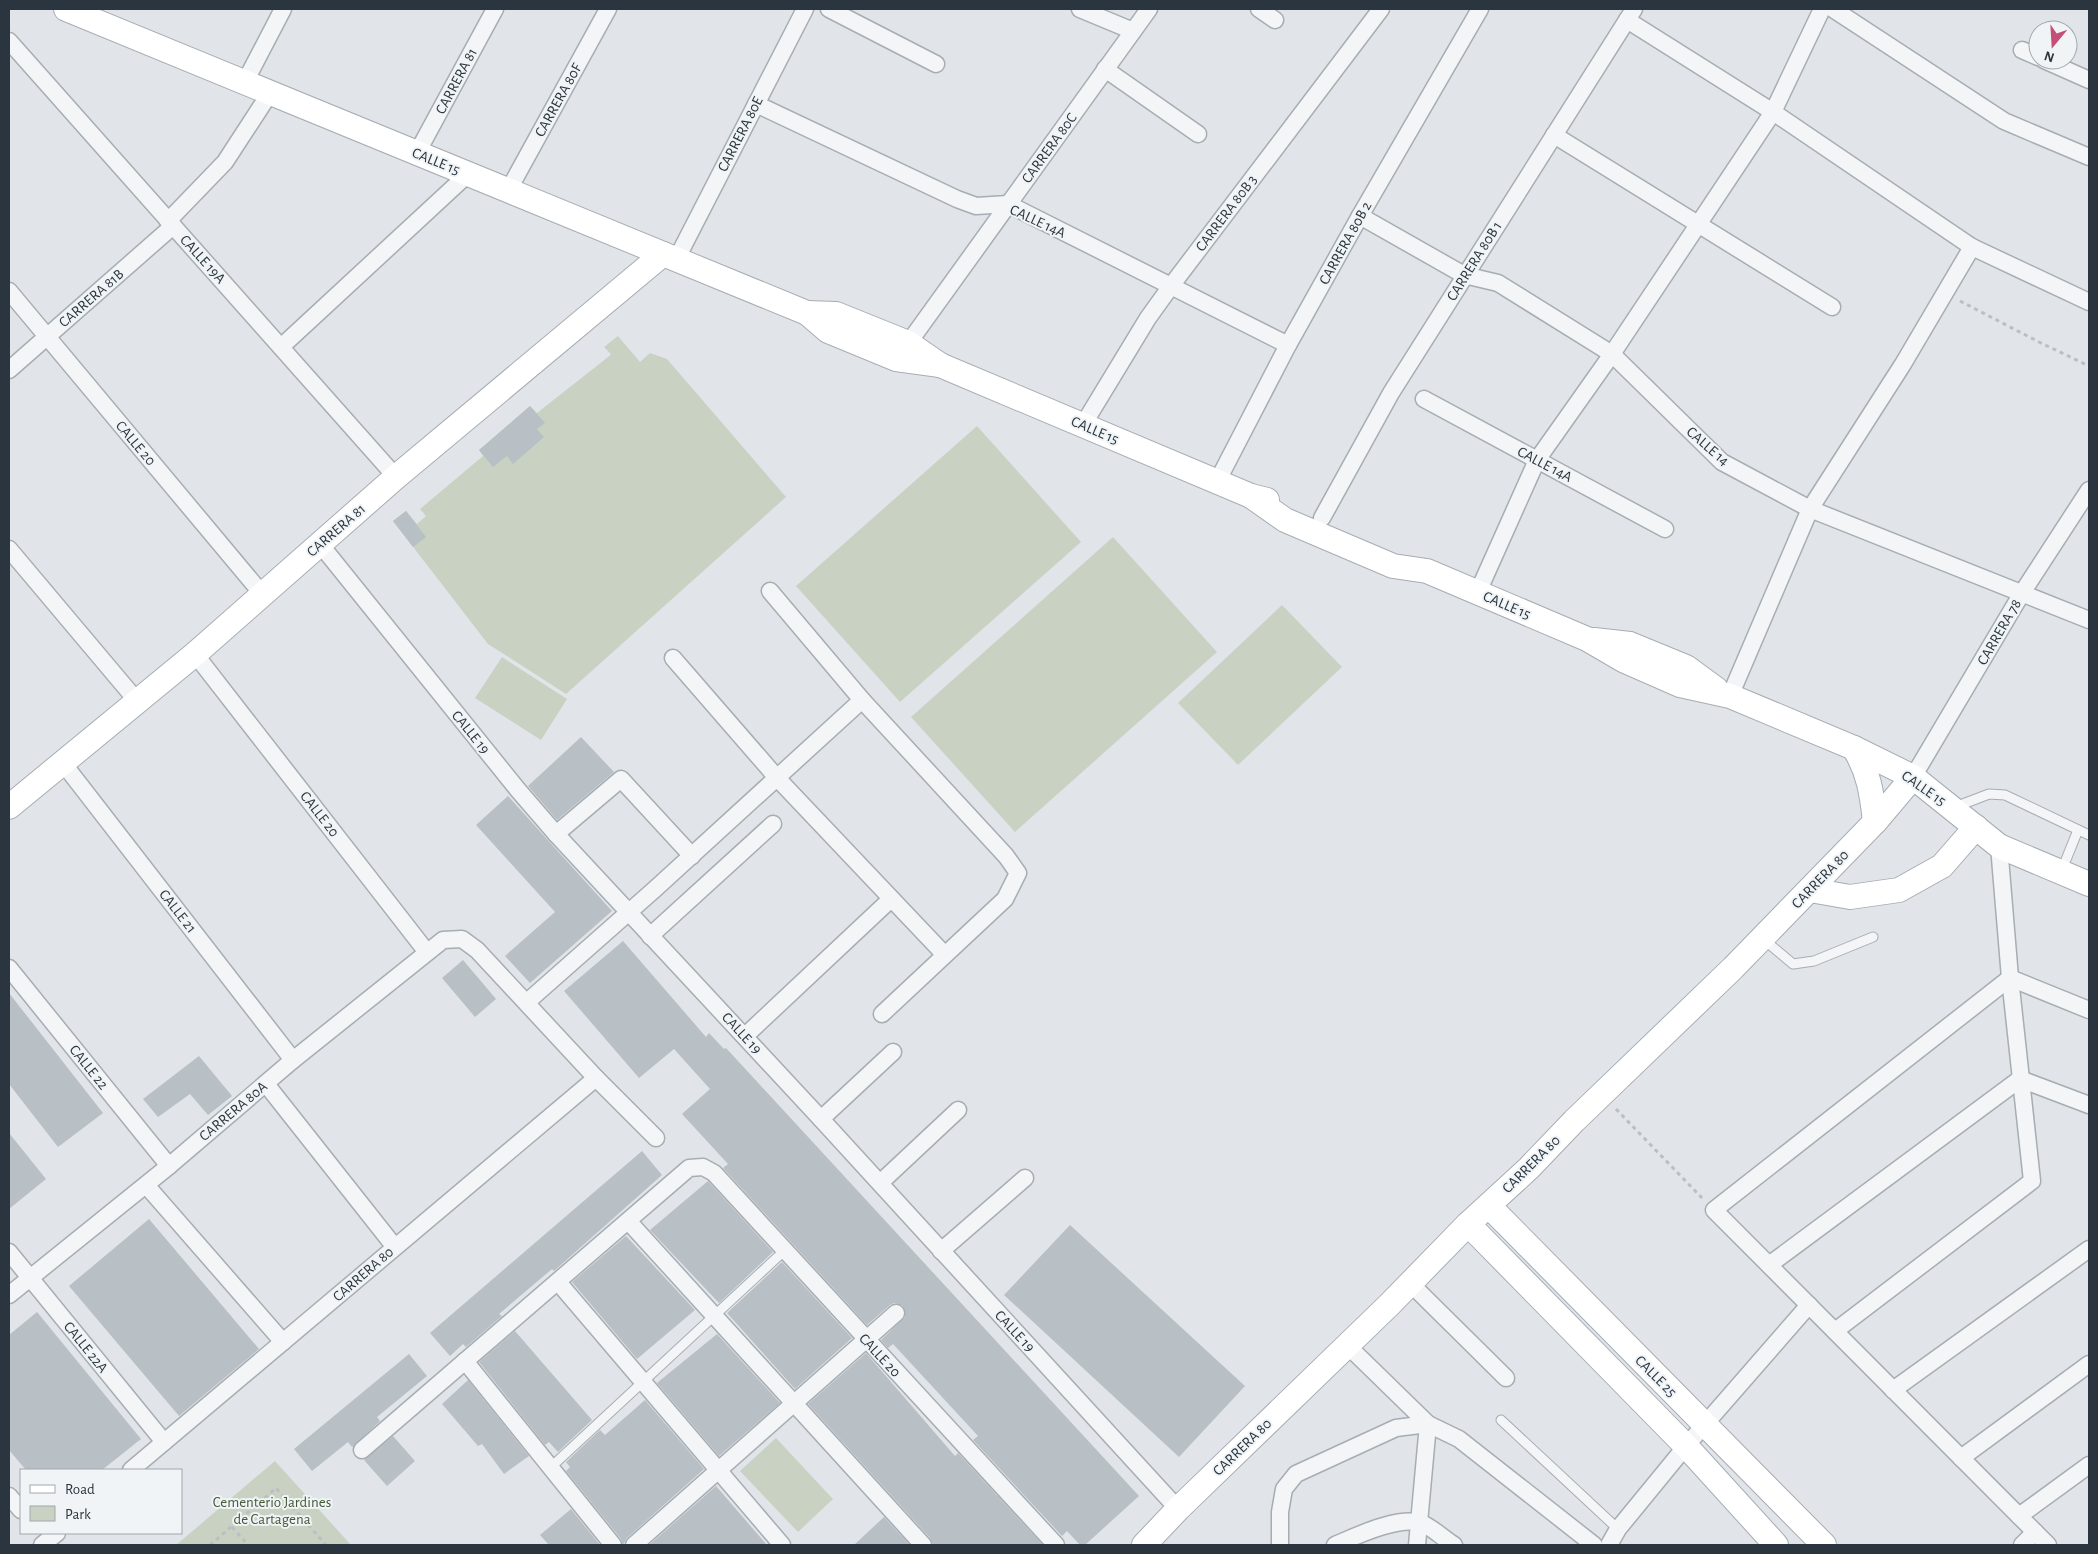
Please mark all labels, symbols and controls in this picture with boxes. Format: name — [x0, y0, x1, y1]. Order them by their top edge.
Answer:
north arrow — [2028, 20, 2078, 70]
street label: CARRERA 81 — [433, 46, 480, 117]
text: N — [2042, 48, 2056, 65]
street label: CARRERA 80F — [532, 61, 585, 139]
street label: CARRERA 80E — [715, 94, 766, 174]
street label: CARRERA 80C — [1019, 110, 1080, 186]
street label: CALLE 15 — [410, 145, 462, 178]
street label: CARRERA 80B 3 — [1193, 172, 1260, 254]
street label: CARRERA 80B 2 — [1317, 199, 1374, 287]
street label: CALLE 14A — [1008, 202, 1068, 241]
street label: CARRERA 80B 1 — [1444, 219, 1505, 304]
street label: CALLE 19A — [177, 232, 228, 287]
street label: CARRERA 81B — [56, 266, 126, 330]
street label: CALLE 15 — [1069, 414, 1121, 447]
street label: CALLE 20 — [113, 418, 159, 469]
street label: CALLE 14 — [1683, 424, 1732, 469]
street label: CALLE 14A — [1515, 444, 1575, 485]
street label: CARRERA 81 — [304, 501, 368, 560]
street label: CALLE 15 — [1481, 589, 1533, 622]
street label: CARRERA 78 — [1975, 597, 2024, 668]
street label: CALLE 19 — [449, 708, 492, 757]
street label: CALLE 15 — [1899, 768, 1949, 809]
street label: CALLE 20 — [297, 789, 342, 840]
street label: CARRERA 80 — [1789, 847, 1852, 911]
street label: CALLE 21 — [156, 887, 199, 936]
street label: CALLE 19 — [719, 1010, 764, 1057]
street label: CALLE 22 — [66, 1042, 111, 1092]
street label: CARRERA 80A — [197, 1079, 270, 1144]
street label: CARRERA 80 — [1500, 1133, 1563, 1196]
street label: CARRERA 80 — [330, 1244, 397, 1305]
street label: CALLE 19 — [992, 1308, 1037, 1355]
street label: CALLE 22A — [61, 1319, 111, 1376]
street label: CALLE 20 — [856, 1331, 903, 1380]
street label: CALLE 25 — [1632, 1353, 1679, 1400]
street label: CARRERA 80 — [1210, 1416, 1275, 1479]
legend — [20, 1469, 182, 1534]
text: Road — [65, 1482, 95, 1497]
park label: Cementerio Jardines de Cartagena — [213, 1495, 331, 1527]
text: Park — [65, 1507, 91, 1522]

